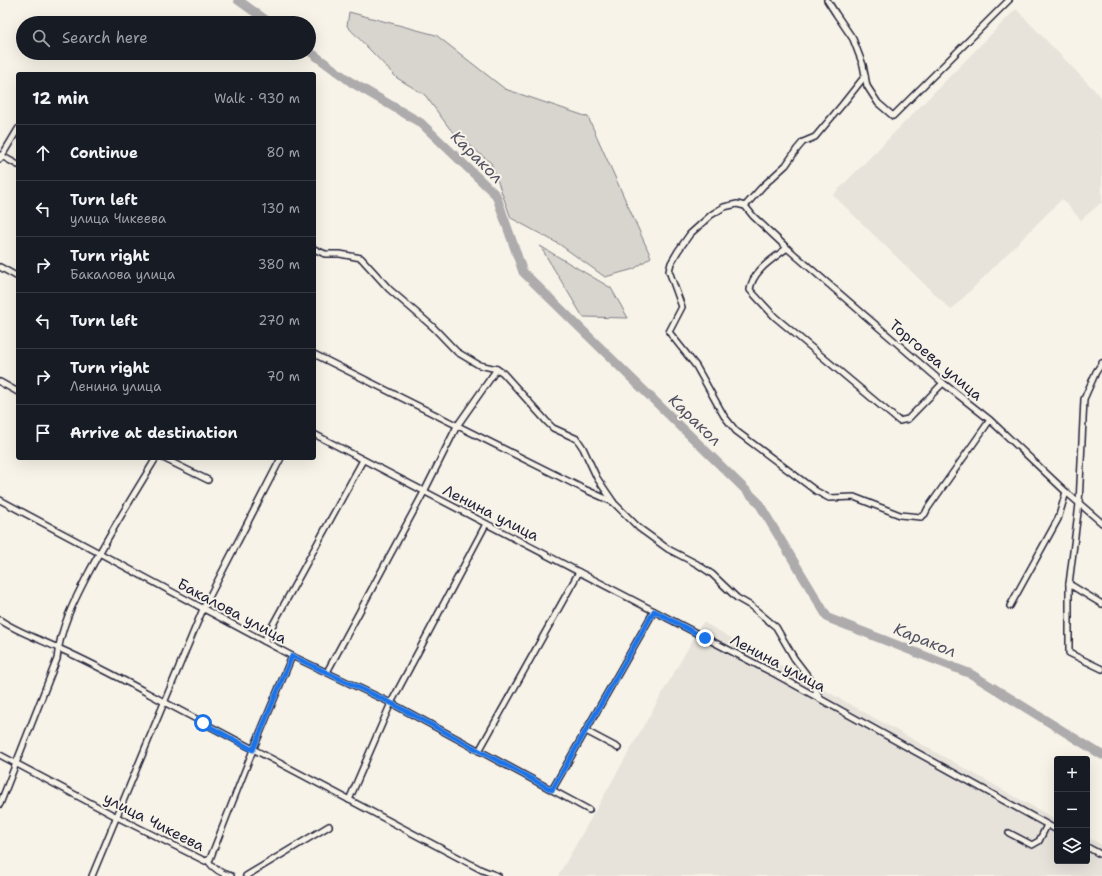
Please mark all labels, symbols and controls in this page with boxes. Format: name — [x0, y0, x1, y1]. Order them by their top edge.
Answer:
search box — [16, 16, 316, 60]
icon: search — [30, 27, 52, 49]
text: Search here — [62, 28, 148, 48]
text: 12 min — [32, 87, 89, 109]
text: Walk · 930 m — [214, 90, 300, 107]
water label: Каракол — [446, 126, 508, 188]
icon: ahead — [32, 142, 54, 164]
text: Continue — [70, 143, 138, 163]
text: 80 m — [266, 144, 300, 161]
text: Turn left — [70, 190, 138, 210]
icon: left — [32, 198, 54, 220]
text: 130 m — [262, 200, 300, 217]
text: улица Чикеева — [70, 210, 166, 227]
text: Turn right — [70, 246, 150, 266]
icon: right — [32, 254, 54, 276]
text: 380 m — [258, 256, 300, 273]
text: Бакалова улица — [70, 266, 175, 283]
icon: left — [32, 310, 54, 332]
text: Turn left — [70, 311, 138, 331]
text: 270 m — [258, 312, 300, 329]
street label: Торгоева улица — [885, 315, 987, 405]
text: Turn right — [70, 358, 150, 378]
icon: right — [32, 366, 54, 388]
text: 70 m — [266, 368, 300, 385]
text: Ленина улица — [70, 378, 161, 395]
water label: Каракол — [664, 390, 726, 451]
icon: arrive — [32, 422, 54, 444]
text: Arrive at destination — [70, 423, 238, 443]
street label: Ленина улица — [440, 480, 543, 546]
street label: Бакалова улица — [174, 574, 291, 649]
water label: Каракол — [891, 618, 960, 662]
route end — [696, 629, 714, 647]
street label: Ленина улица — [727, 629, 830, 697]
route start — [194, 714, 212, 732]
map controls — [1054, 756, 1090, 864]
button: + — [1054, 756, 1090, 792]
street label: улица Чикеева — [100, 788, 208, 856]
button: − — [1054, 792, 1090, 828]
button: layers — [1054, 828, 1090, 864]

